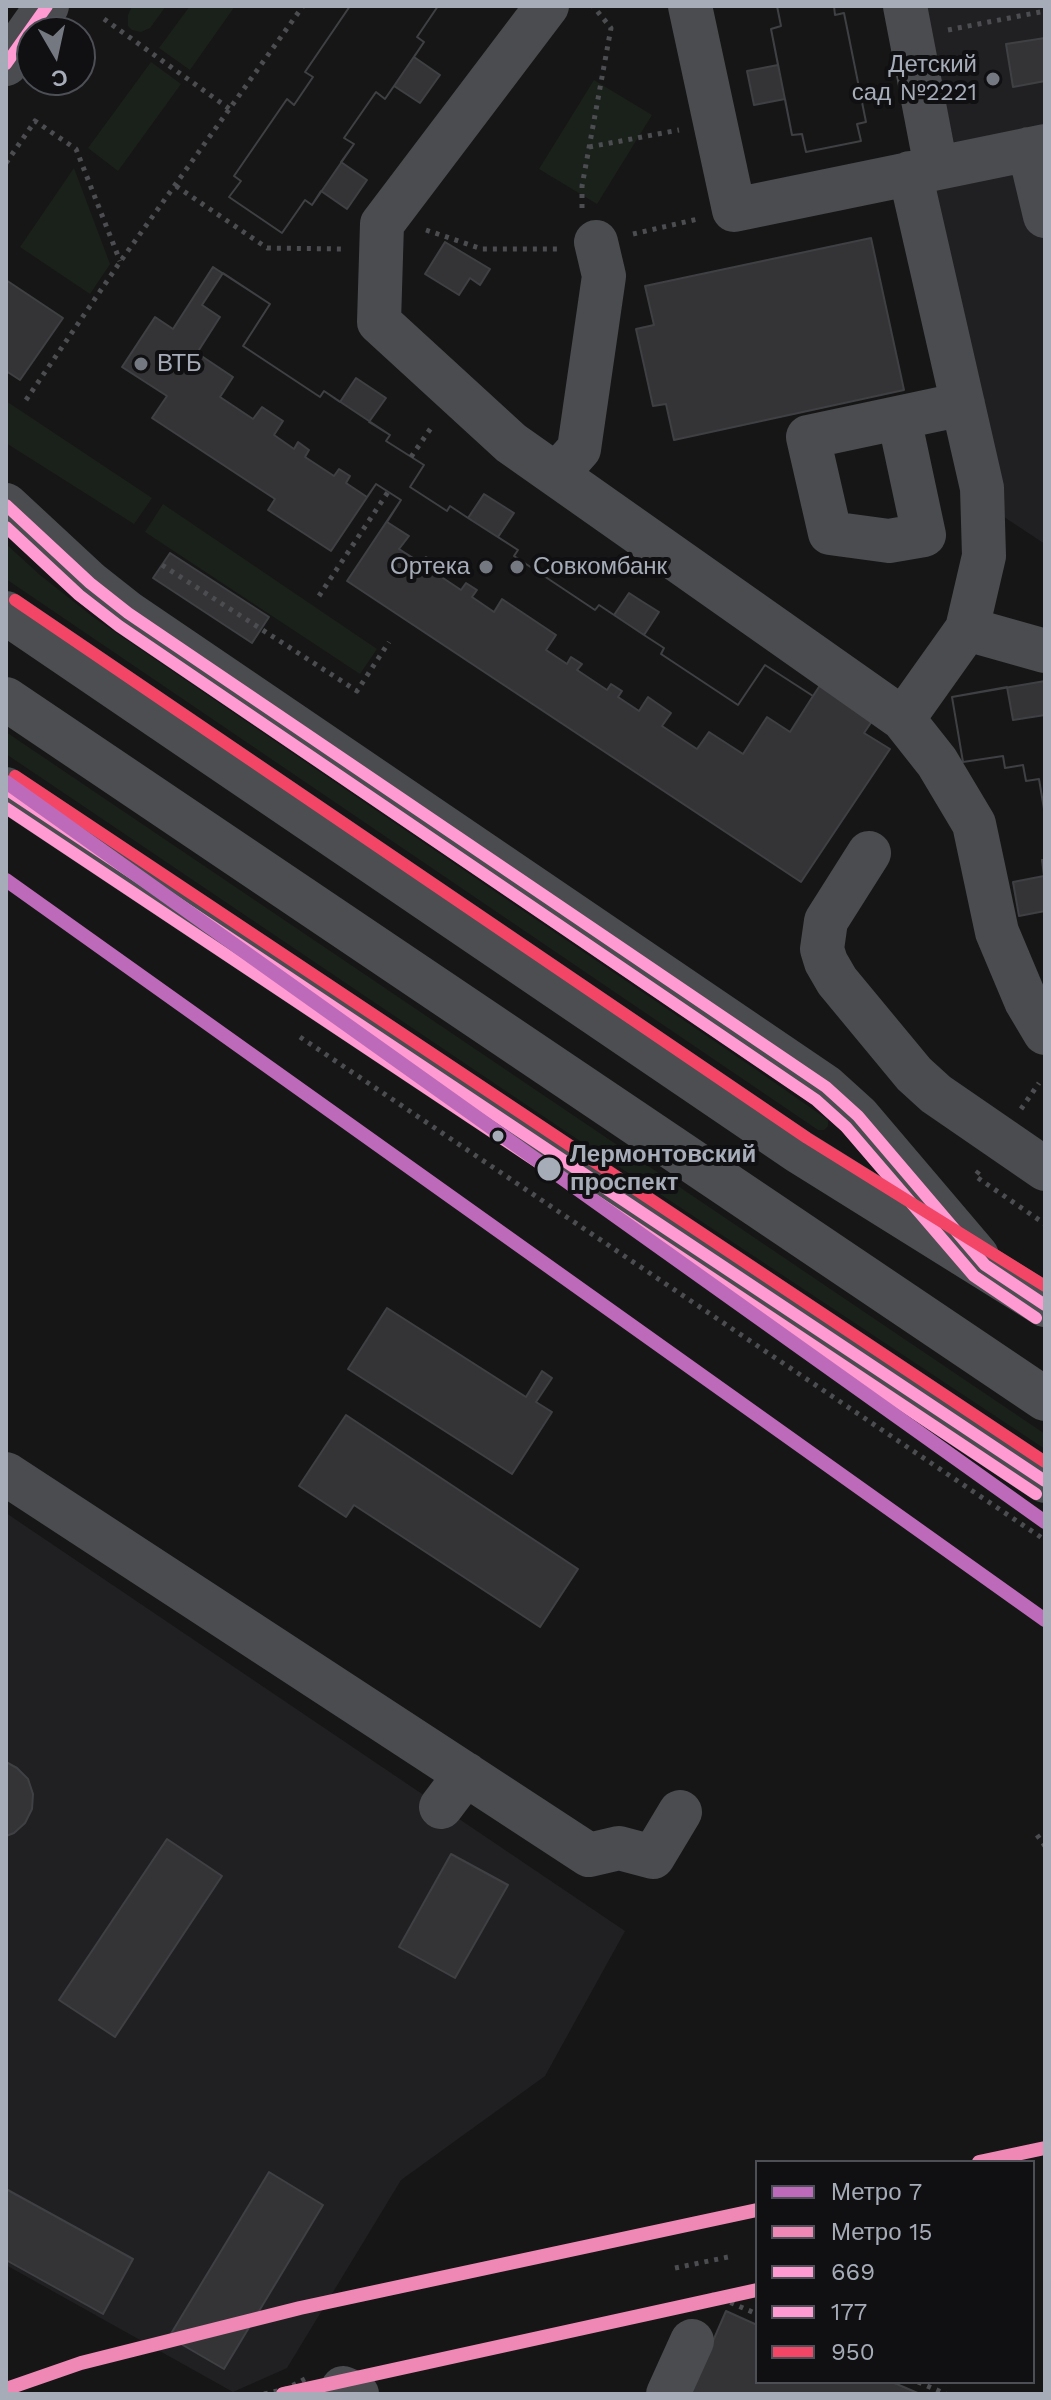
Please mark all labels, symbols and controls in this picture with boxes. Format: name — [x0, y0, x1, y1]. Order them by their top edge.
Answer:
north arrow — [16, 16, 96, 96]
place label: Детский сад №2221 — [852, 51, 977, 107]
text: С — [50, 65, 69, 92]
marker: Детский сад №2221 — [984, 70, 1002, 88]
place label: ВТБ — [157, 350, 202, 378]
marker: ВТБ — [132, 355, 150, 373]
place label: Ортека — [390, 553, 470, 581]
place label: Совкомбанк — [533, 553, 667, 581]
marker: Ортека — [477, 558, 495, 576]
marker: Совкомбанк — [508, 558, 526, 576]
unlabelled marker — [490, 1128, 506, 1144]
place label: Лермонтовский проспект — [570, 1141, 756, 1197]
marker: Лермонтовский проспект — [535, 1155, 563, 1183]
legend — [755, 2160, 1035, 2384]
text: Метро 7 — [831, 2178, 922, 2206]
text: Метро 15 — [831, 2218, 933, 2246]
text: 669 — [831, 2258, 875, 2286]
text: 177 — [831, 2298, 867, 2326]
text: 950 — [831, 2338, 875, 2366]

